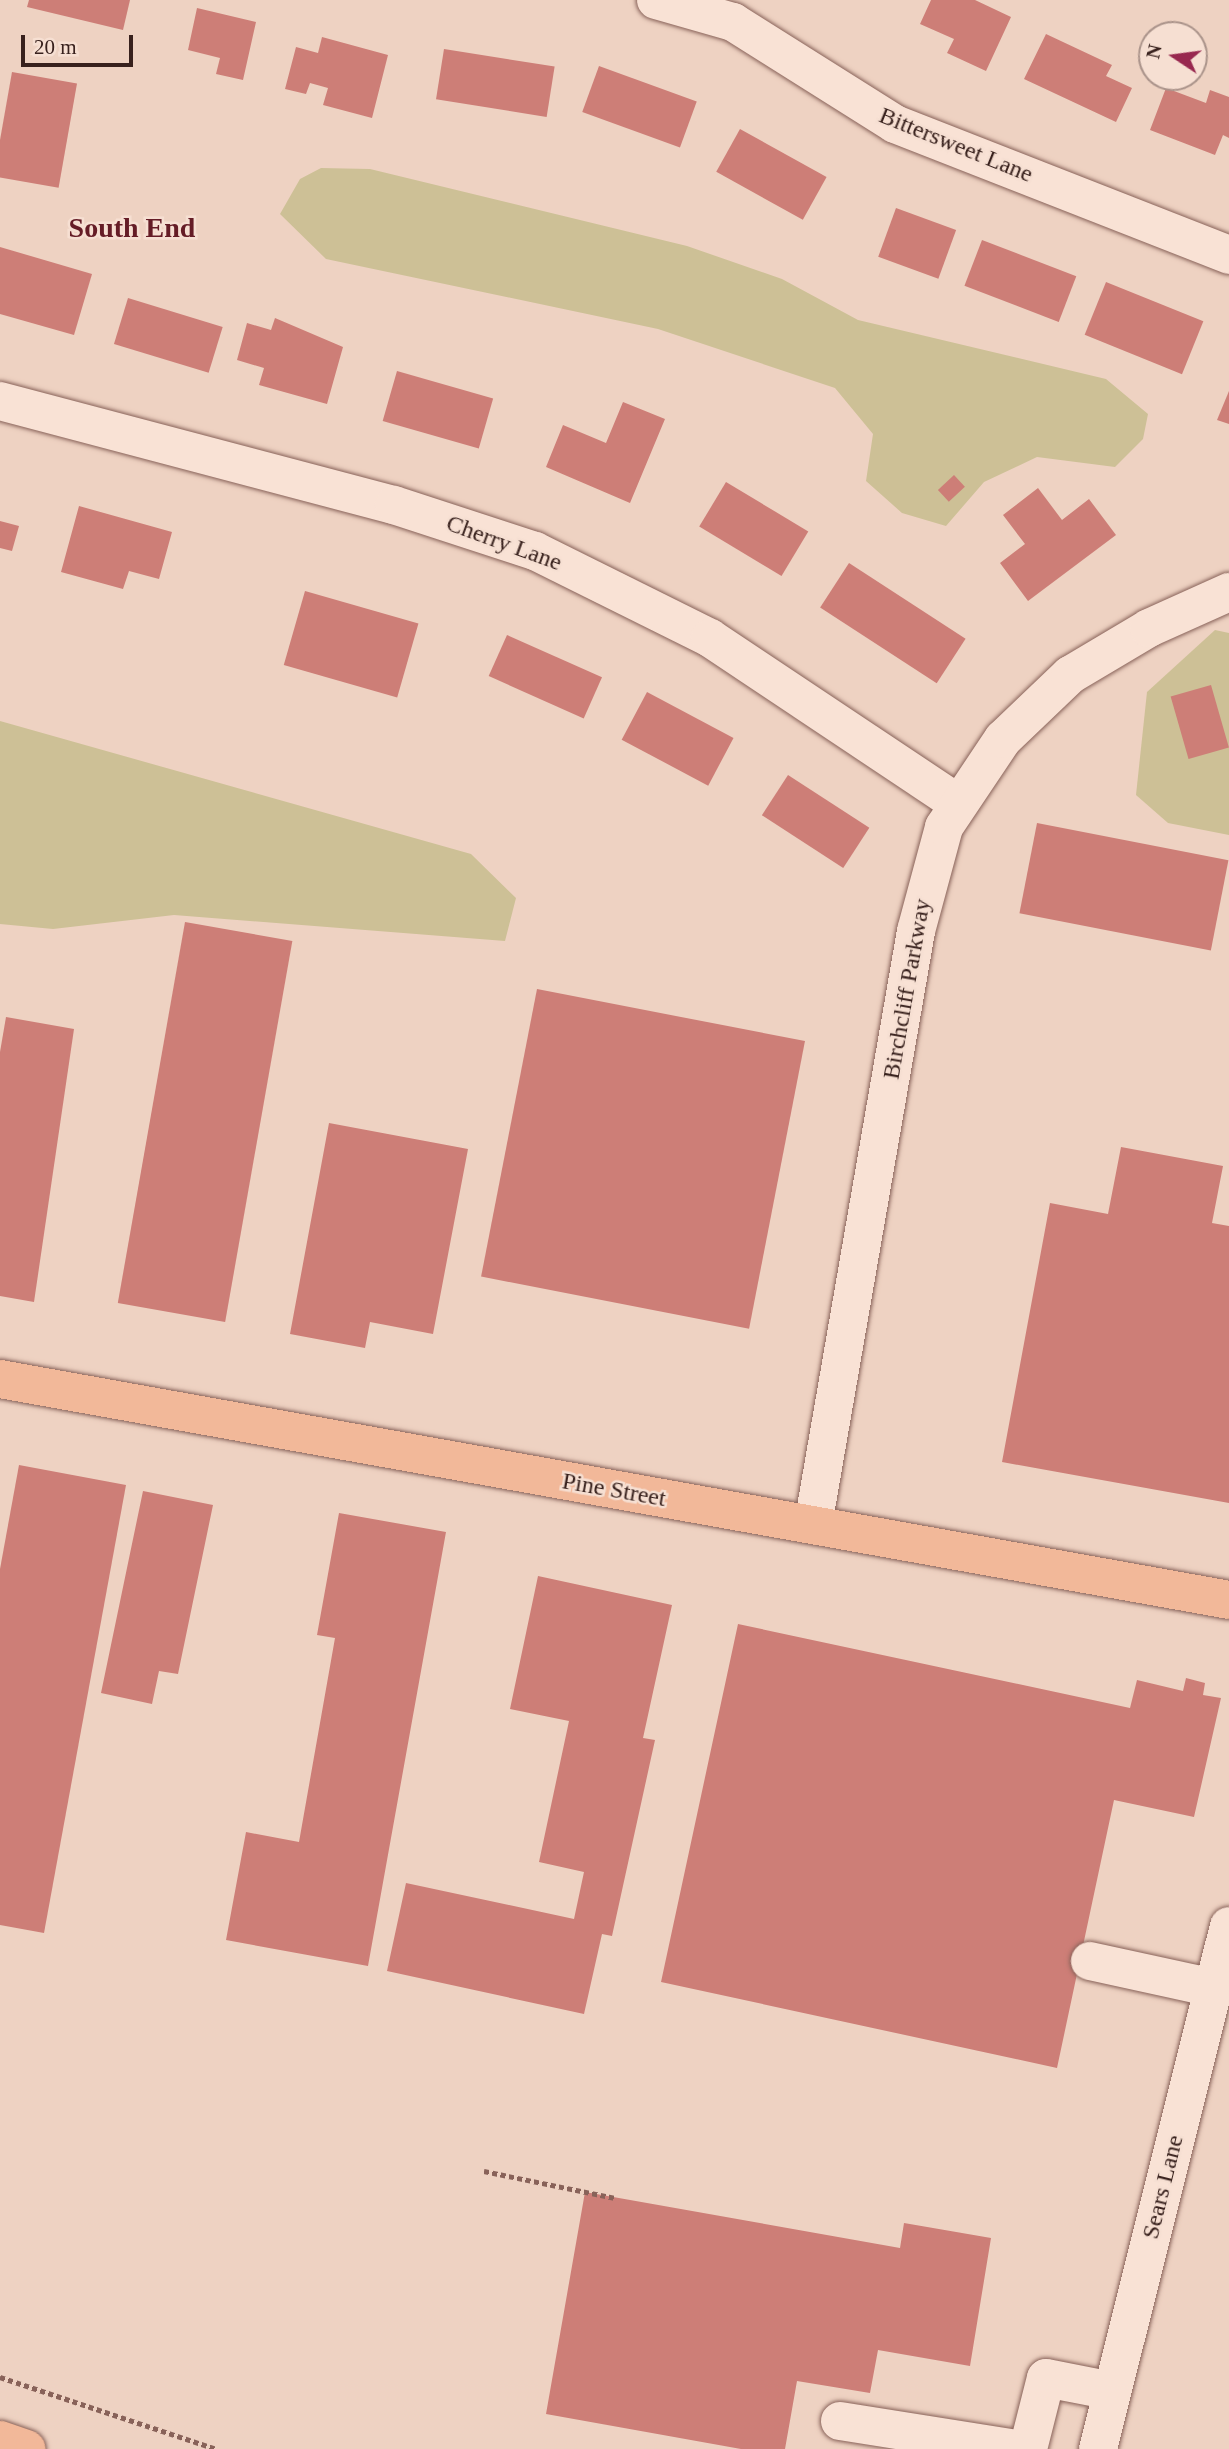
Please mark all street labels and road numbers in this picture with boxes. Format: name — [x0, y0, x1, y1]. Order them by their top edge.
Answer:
street label: Bittersweet Lane — [875, 101, 1037, 189]
street label: Cherry Lane — [442, 509, 566, 577]
street label: Birchcliff Parkway — [877, 896, 937, 1082]
street label: Pine Street — [560, 1467, 668, 1513]
street label: Sears Lane — [1136, 2132, 1190, 2242]

